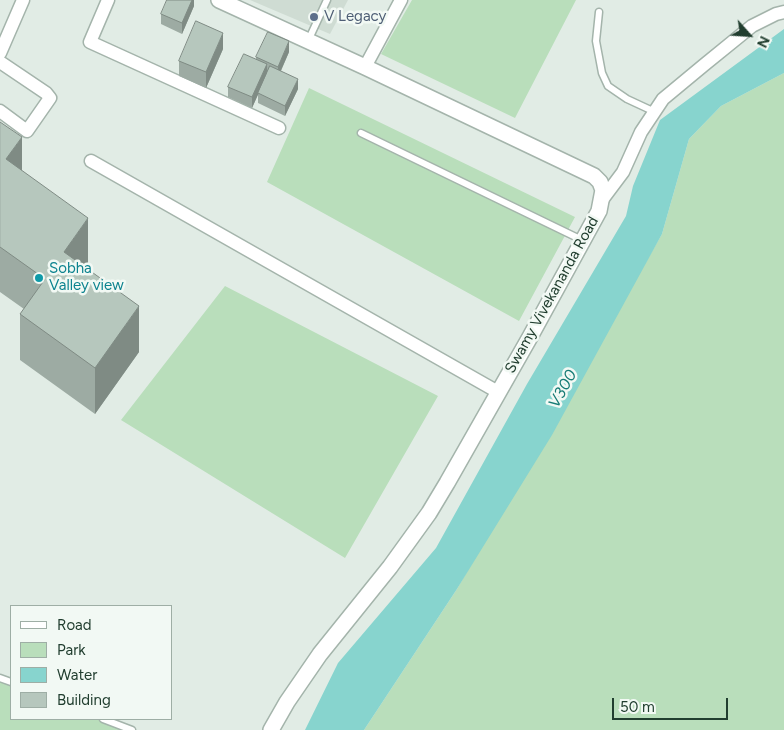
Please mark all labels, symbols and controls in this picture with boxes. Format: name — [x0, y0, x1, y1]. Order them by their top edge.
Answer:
place label: V Legacy — [324, 8, 386, 26]
north arrow — [724, 10, 774, 60]
marker: V Legacy — [308, 11, 320, 23]
text: N — [753, 33, 773, 50]
street label: Swamy Vivekananda Road — [501, 214, 603, 376]
place label: Sobha Valley view — [49, 260, 124, 295]
marker: Sobha Valley view — [33, 272, 45, 284]
water label: V300 — [545, 367, 581, 411]
legend — [10, 605, 172, 720]
text: Road — [57, 616, 92, 634]
text: Park — [57, 641, 86, 659]
text: Water — [57, 666, 97, 684]
scale bar — [614, 688, 730, 720]
text: Building — [57, 691, 111, 709]
text: 50 m — [620, 698, 655, 716]

